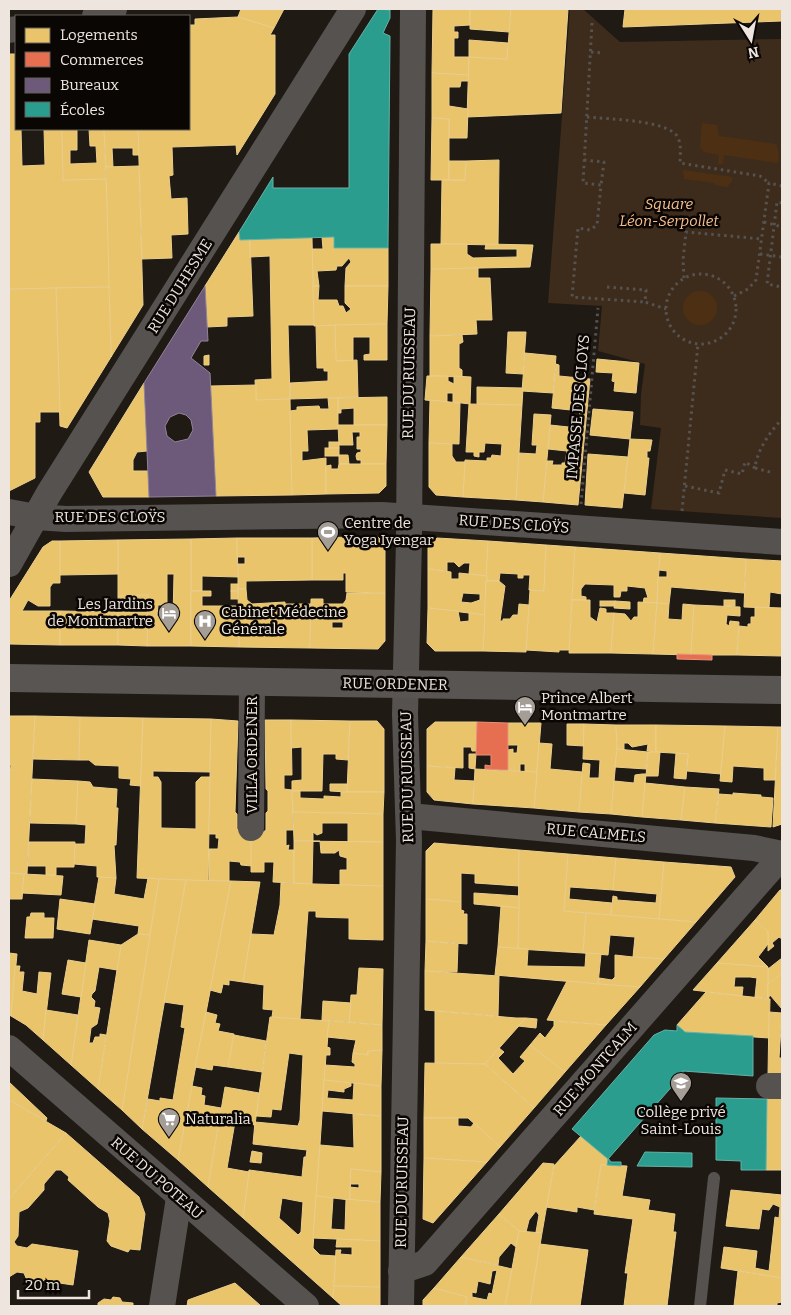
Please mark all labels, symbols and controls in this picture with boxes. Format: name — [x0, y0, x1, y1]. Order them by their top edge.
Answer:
legend — [15, 15, 190, 130]
north arrow — [726, 15, 776, 65]
text: Logements — [60, 26, 138, 44]
text: N — [746, 43, 760, 62]
text: Commerces — [60, 51, 144, 69]
text: Bureaux — [60, 76, 120, 94]
text: Écoles — [60, 101, 105, 119]
park label: Square Léon-Serpollet — [619, 195, 719, 230]
street label: RUE DUHESME — [144, 236, 216, 336]
street label: RUE DU RUISSEAU — [399, 307, 419, 439]
street label: IMPASSE DES CLOYS — [563, 334, 593, 480]
street label: RUE DES CLOŸS — [54, 508, 166, 526]
street label: RUE DES CLOŸS — [458, 511, 570, 537]
place label: Centre de Yoga Iyengar — [344, 514, 434, 549]
sports icon: Centre de Yoga Iyengar — [316, 520, 340, 551]
place label: Les Jardins de Montmartre — [47, 595, 153, 630]
hotel icon: Les Jardins de Montmartre — [157, 601, 181, 632]
place label: Cabinet Médecine Générale — [221, 603, 346, 638]
hospital icon: Cabinet Médecine Générale — [193, 609, 217, 640]
street label: RUE ORDENER — [342, 674, 448, 694]
place label: Prince Albert Montmartre — [541, 689, 633, 724]
hotel icon: Prince Albert Montmartre — [513, 695, 537, 726]
street label: VILLA ORDENER — [243, 696, 261, 814]
street label: RUE DU RUISSEAU — [397, 711, 417, 843]
street label: RUE CALMELS — [545, 820, 647, 846]
street label: RUE MONTCALM — [549, 1018, 641, 1120]
school or university icon: Collège privé Saint-Louis — [669, 1071, 693, 1102]
place label: Collège privé Saint-Louis — [636, 1103, 726, 1138]
supermarket icon: Naturalia — [157, 1107, 181, 1138]
place label: Naturalia — [185, 1110, 251, 1128]
street label: RUE DU RUISSEAU — [392, 1116, 412, 1248]
street label: RUE DU POTEAU — [107, 1133, 207, 1223]
scale bar — [18, 1268, 89, 1300]
text: 20 m — [25, 1276, 61, 1294]

